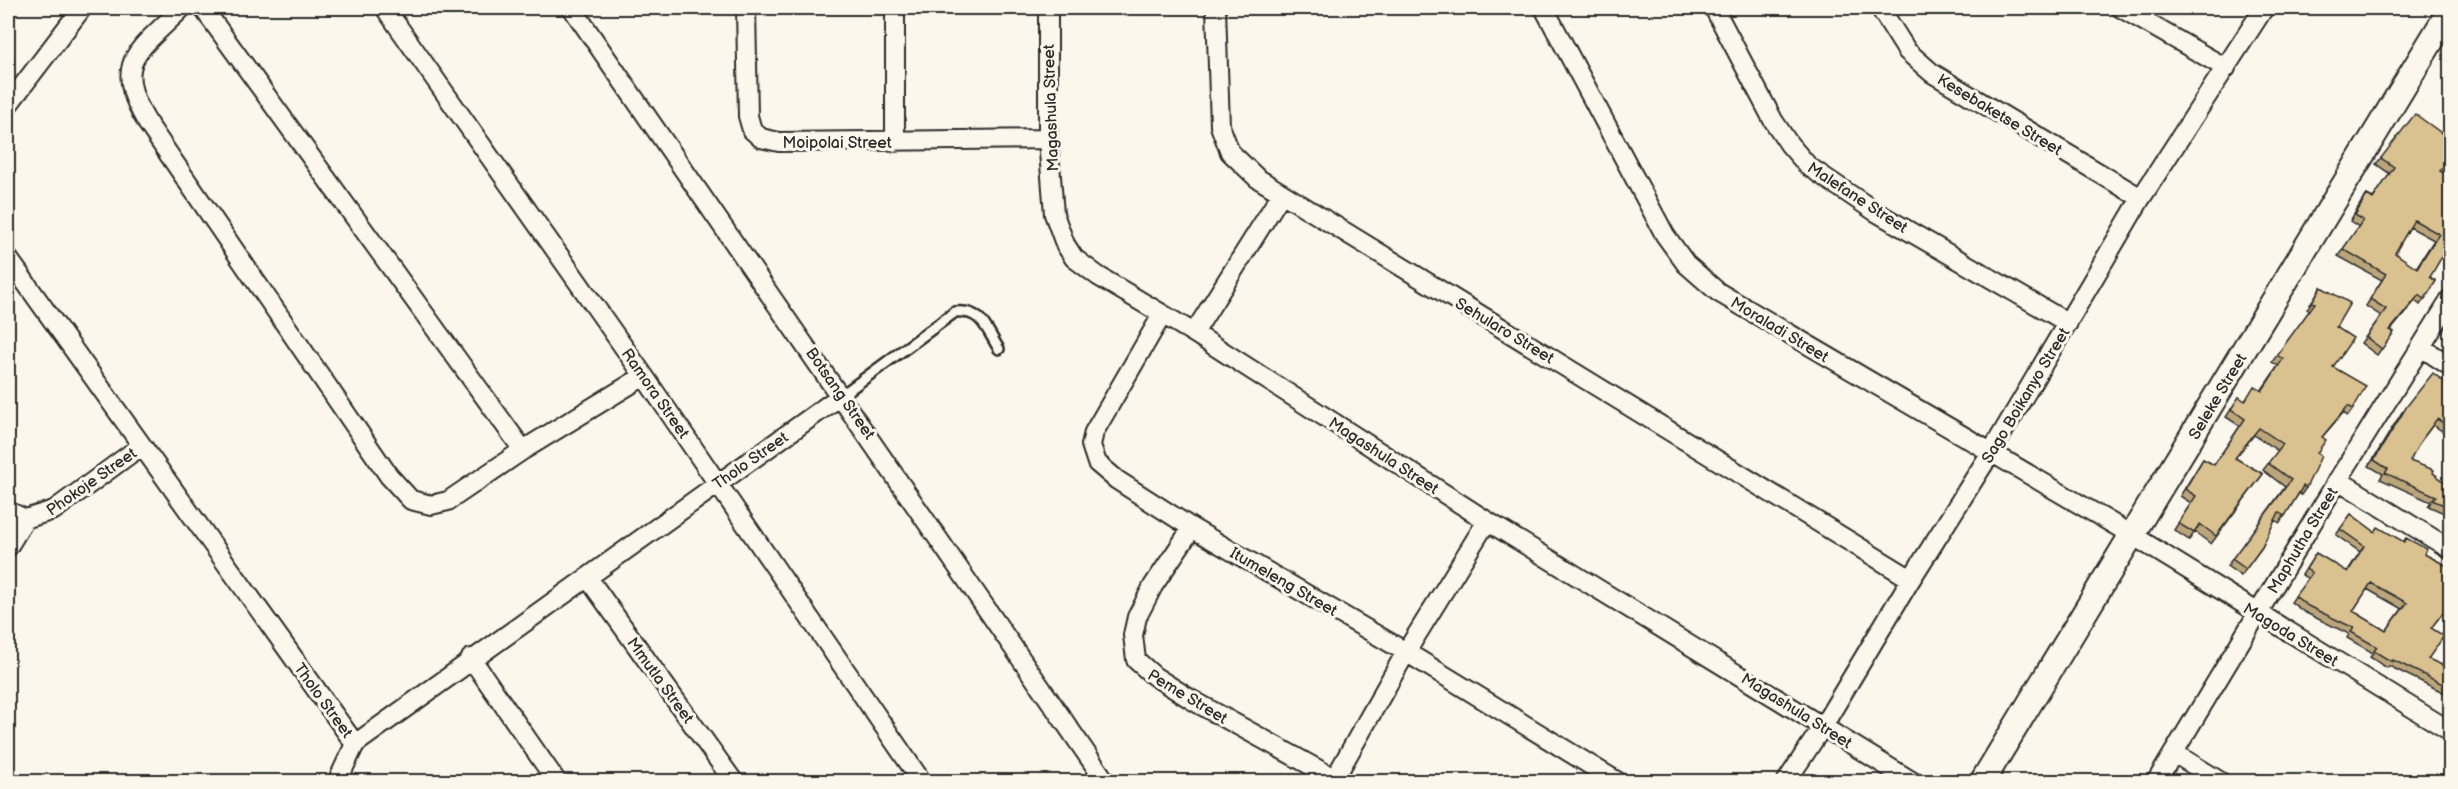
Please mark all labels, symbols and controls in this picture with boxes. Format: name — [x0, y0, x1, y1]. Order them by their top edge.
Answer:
street label: Magashula Street — [1040, 44, 1063, 172]
street label: Kesebaketse Street — [1933, 71, 2065, 160]
street label: Moipolai Street — [782, 134, 892, 153]
street label: Malefane Street — [1804, 159, 1911, 238]
street label: Sehularo Street — [1451, 294, 1557, 368]
street label: Moraladi Street — [1727, 294, 1832, 367]
street label: Sago Boikanyo Street — [1978, 325, 2074, 467]
street label: Botsang Street — [801, 344, 879, 444]
street label: Ramora Street — [617, 345, 693, 442]
street label: Seleke Street — [2185, 350, 2251, 443]
street label: Magashula Street — [1325, 414, 1442, 499]
street label: Tholo Street — [710, 428, 792, 494]
street label: Phokoje Street — [43, 444, 141, 520]
street label: Maphutha Street — [2264, 484, 2343, 597]
street label: Itumeleng Street — [1226, 544, 1340, 621]
street label: Magoda Street — [2239, 599, 2341, 671]
street label: Mmutla Street — [622, 634, 697, 727]
street label: Tholo Street — [289, 660, 356, 742]
street label: Peme Street — [1144, 666, 1231, 729]
street label: Magashula Street — [1737, 670, 1855, 753]

